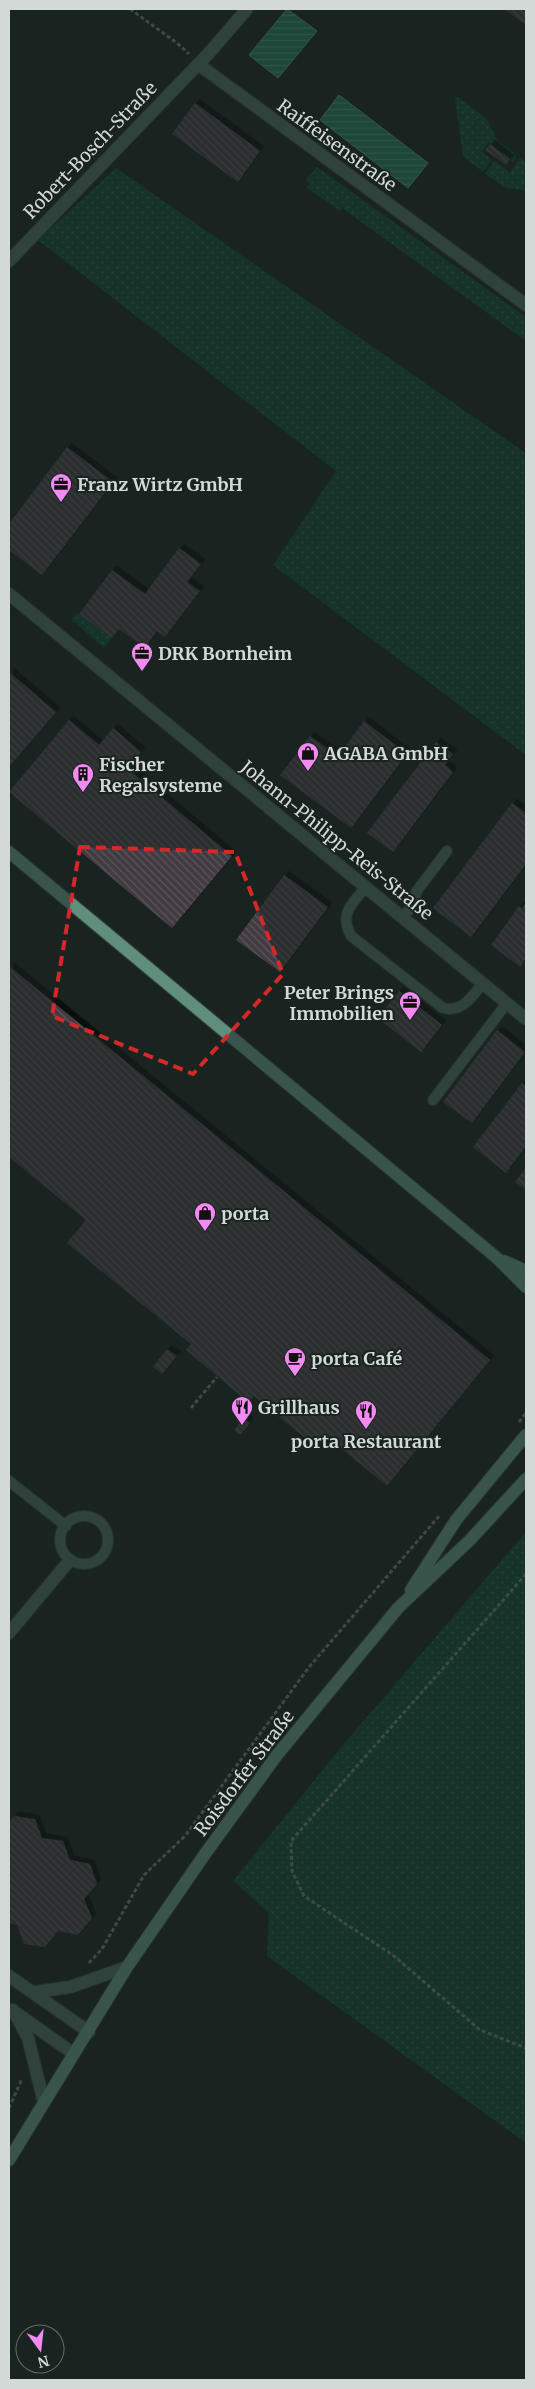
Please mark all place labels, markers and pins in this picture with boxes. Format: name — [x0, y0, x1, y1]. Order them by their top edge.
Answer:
office icon: Franz Wirtz GmbH — [49, 472, 73, 503]
place label: Franz Wirtz GmbH — [77, 473, 243, 496]
office icon: DRK Bornheim — [130, 641, 154, 672]
place label: DRK Bornheim — [158, 642, 292, 665]
shop icon: AGABA GmbH — [296, 741, 320, 772]
place label: AGABA GmbH — [323, 742, 448, 765]
place label: Fischer Regalsysteme — [99, 753, 222, 797]
building icon: Fischer Regalsysteme — [71, 762, 95, 793]
place label: Peter Brings Immobilien — [284, 981, 394, 1025]
office icon: Peter Brings Immobilien — [398, 990, 422, 1021]
shop icon: porta — [193, 1201, 217, 1232]
place label: porta — [221, 1202, 269, 1225]
cafe icon: porta Café — [283, 1346, 307, 1377]
place label: porta Café — [311, 1347, 402, 1370]
restaurant icon: Grillhaus — [230, 1395, 254, 1426]
place label: Grillhaus — [258, 1396, 340, 1419]
restaurant icon: porta Restaurant — [354, 1399, 378, 1430]
place label: porta Restaurant — [291, 1430, 442, 1453]

